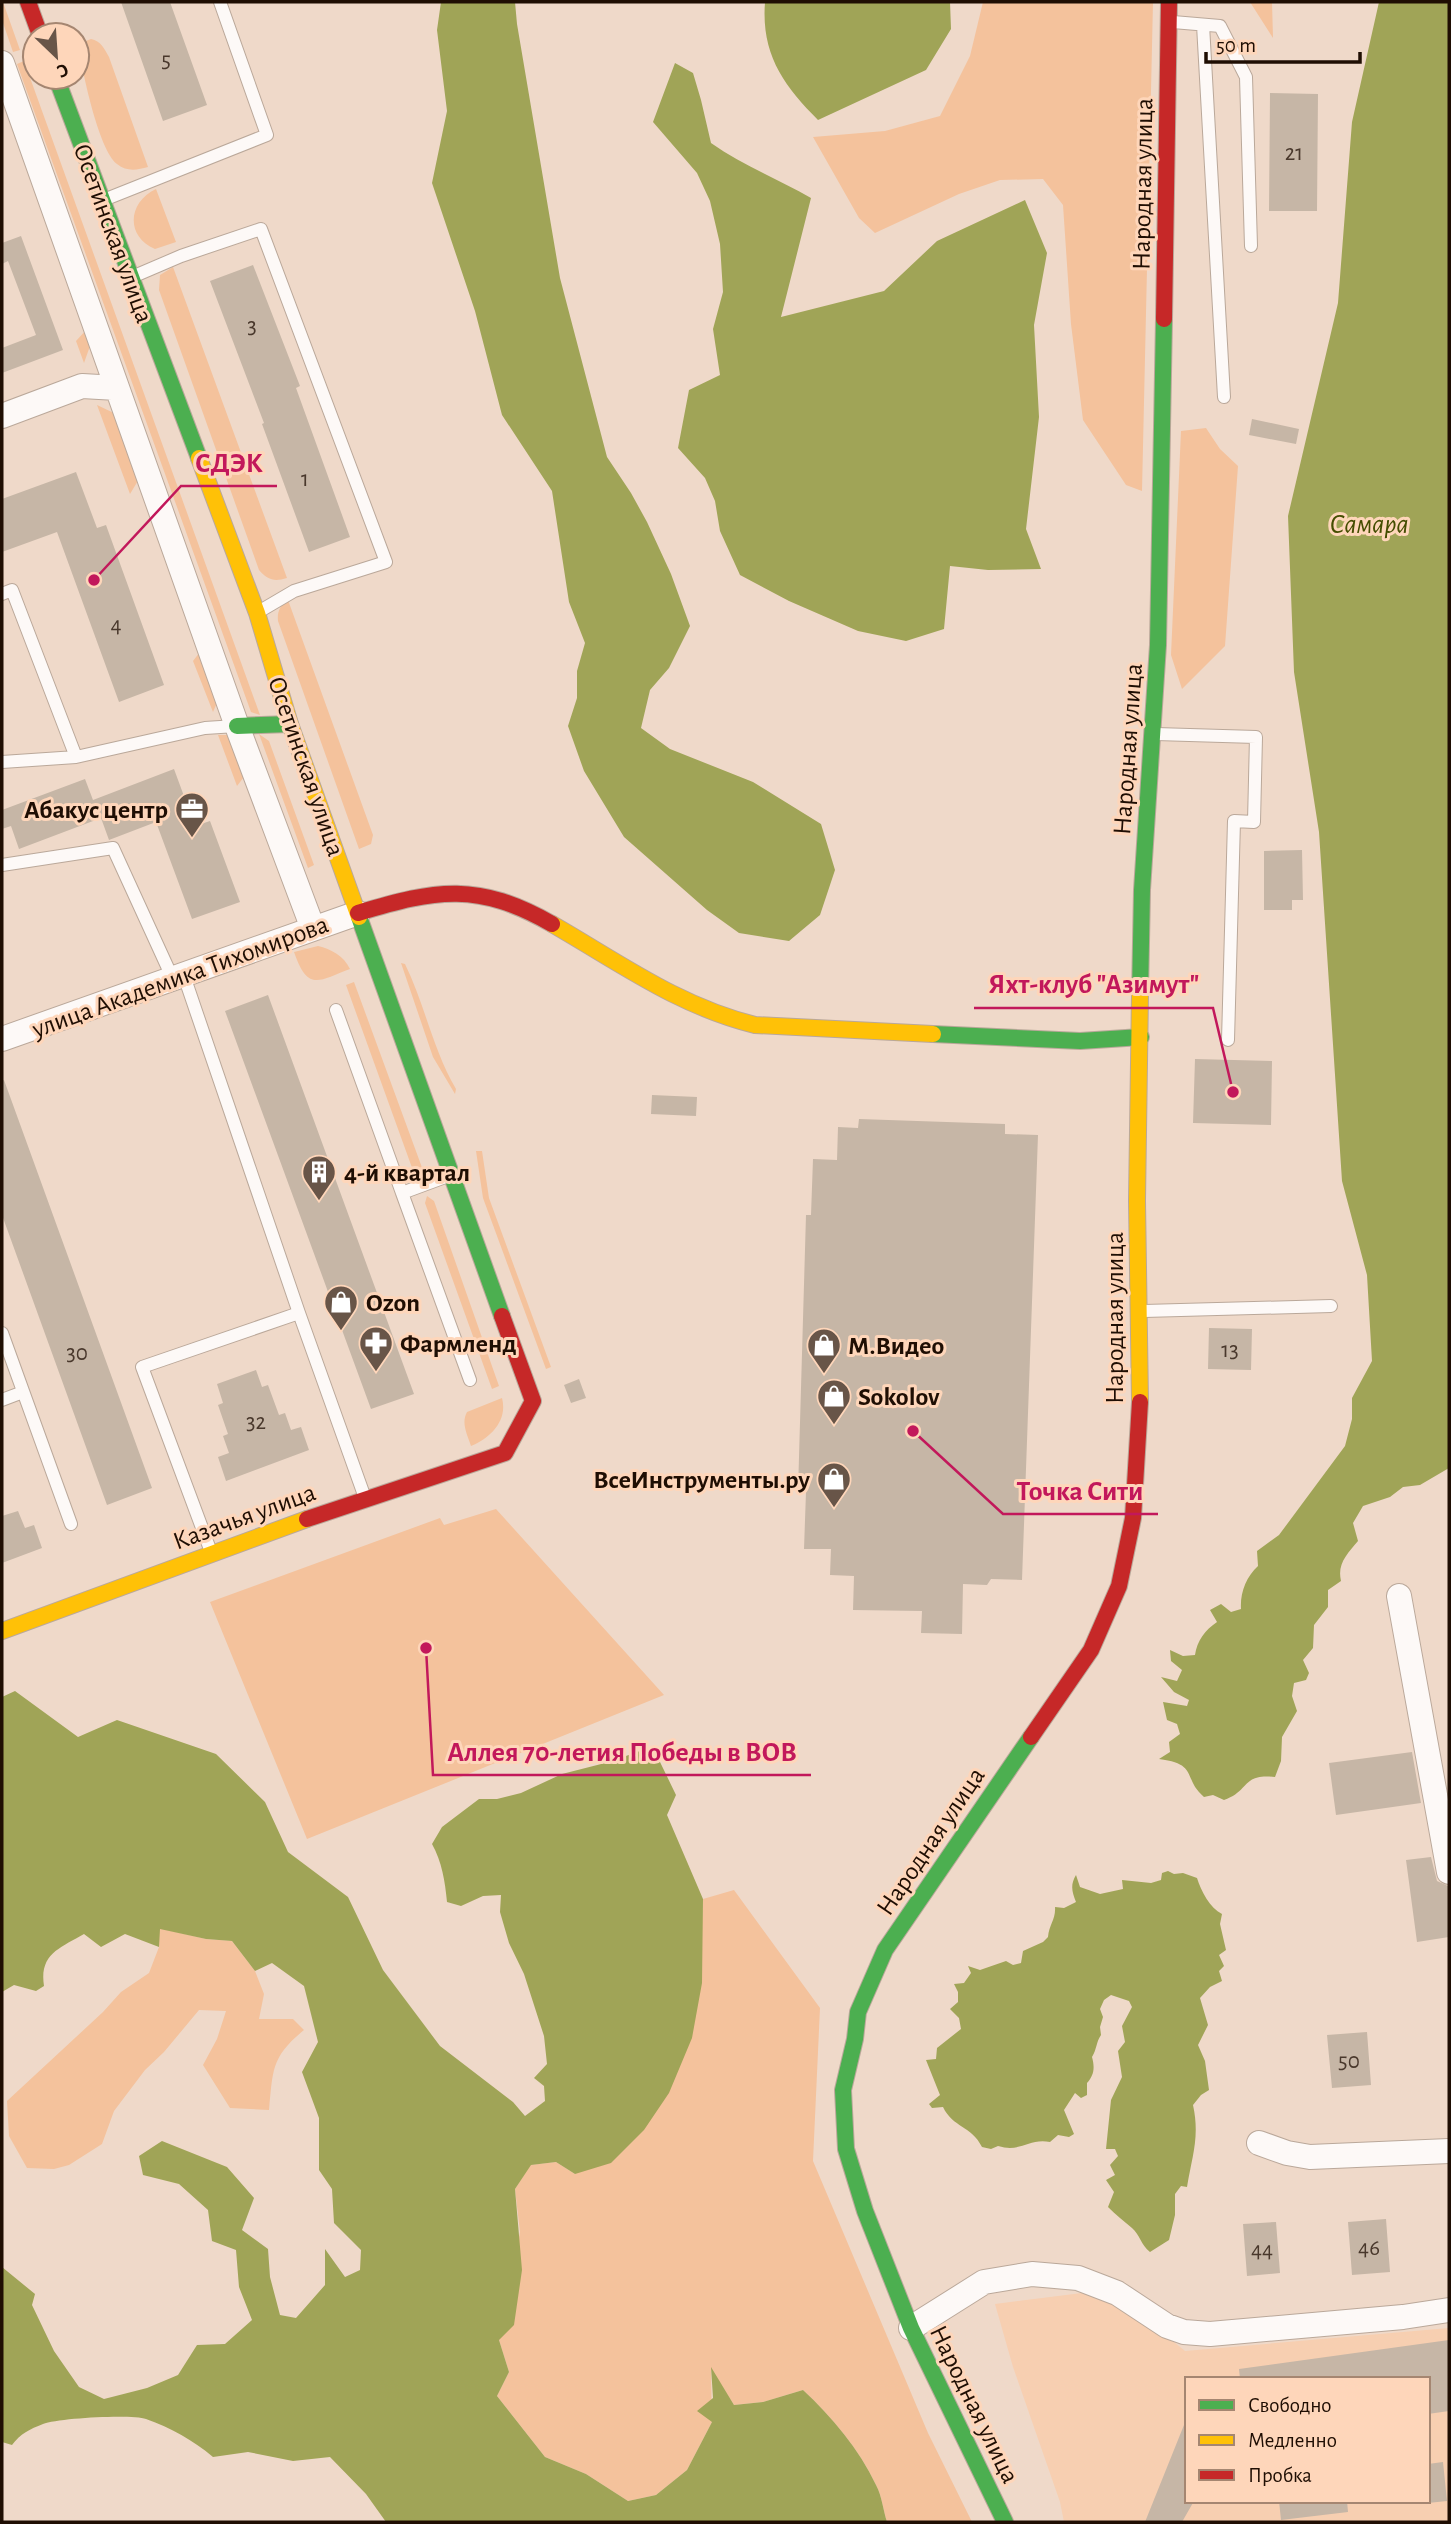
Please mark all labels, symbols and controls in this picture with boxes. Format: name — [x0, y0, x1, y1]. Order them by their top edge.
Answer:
north arrow — [21, 21, 91, 91]
scale bar — [1206, 21, 1360, 65]
text: 50 m — [1216, 35, 1256, 56]
house number: 5 — [161, 49, 171, 72]
text: С — [54, 59, 71, 81]
street label: Народная улица — [1129, 98, 1158, 270]
street label: Осетинская улица — [69, 140, 158, 326]
house number: 21 — [1285, 142, 1303, 165]
house number: 3 — [247, 315, 257, 338]
callout: СДЭК — [181, 437, 277, 486]
text: СДЭК — [195, 450, 263, 478]
house number: 1 — [301, 468, 309, 491]
water label: Самара — [1329, 511, 1409, 539]
house number: 4 — [110, 614, 122, 637]
street label: Народная улица — [1109, 662, 1147, 836]
street label: Осетинская улица — [263, 673, 349, 860]
office icon: Абакус центр — [173, 790, 211, 839]
place label: Абакус центр — [24, 797, 168, 823]
street label: улица Академика Тихомирова — [28, 911, 332, 1043]
callout: Яхт-клуб "Азимут" — [974, 959, 1213, 1008]
text: Яхт-клуб "Азимут" — [989, 971, 1199, 999]
building icon: 4-й квартал — [300, 1153, 338, 1202]
place label: 4-й квартал — [344, 1160, 470, 1186]
street label: Народная улица — [1102, 1232, 1128, 1404]
shop icon: Ozon — [322, 1283, 360, 1332]
place label: Ozon — [366, 1290, 420, 1316]
pharmacy icon: Фармленд — [357, 1324, 395, 1373]
shop icon: М.Видео — [805, 1326, 843, 1375]
place label: Фармленд — [400, 1331, 517, 1357]
place label: М.Видео — [848, 1333, 944, 1359]
house number: 13 — [1221, 1339, 1239, 1362]
house number: 30 — [66, 1342, 88, 1365]
shop icon: Sokolov — [815, 1377, 853, 1426]
place label: Sokolov — [858, 1384, 940, 1410]
house number: 32 — [246, 1411, 266, 1434]
shop icon: ВсеИнструменты.ру — [815, 1460, 853, 1509]
callout: Точка Сити — [1003, 1465, 1158, 1514]
place label: ВсеИнструменты.ру — [593, 1467, 810, 1493]
text: Точка Сити — [1017, 1478, 1143, 1506]
street label: Казачья улица — [169, 1479, 319, 1555]
callout: Аллея 70-летия Победы в ВОВ — [433, 1726, 811, 1775]
text: Аллея 70-летия Победы в ВОВ — [447, 1739, 797, 1767]
street label: Народная улица — [872, 1763, 990, 1920]
house number: 50 — [1338, 2050, 1360, 2073]
house number: 46 — [1358, 2237, 1380, 2260]
house number: 44 — [1251, 2239, 1273, 2262]
street label: Народная улица — [925, 2321, 1024, 2488]
legend — [1185, 2377, 1430, 2503]
text: Свободно — [1248, 2395, 1332, 2416]
text: Медленно — [1248, 2430, 1337, 2451]
text: Пробка — [1248, 2465, 1312, 2486]

